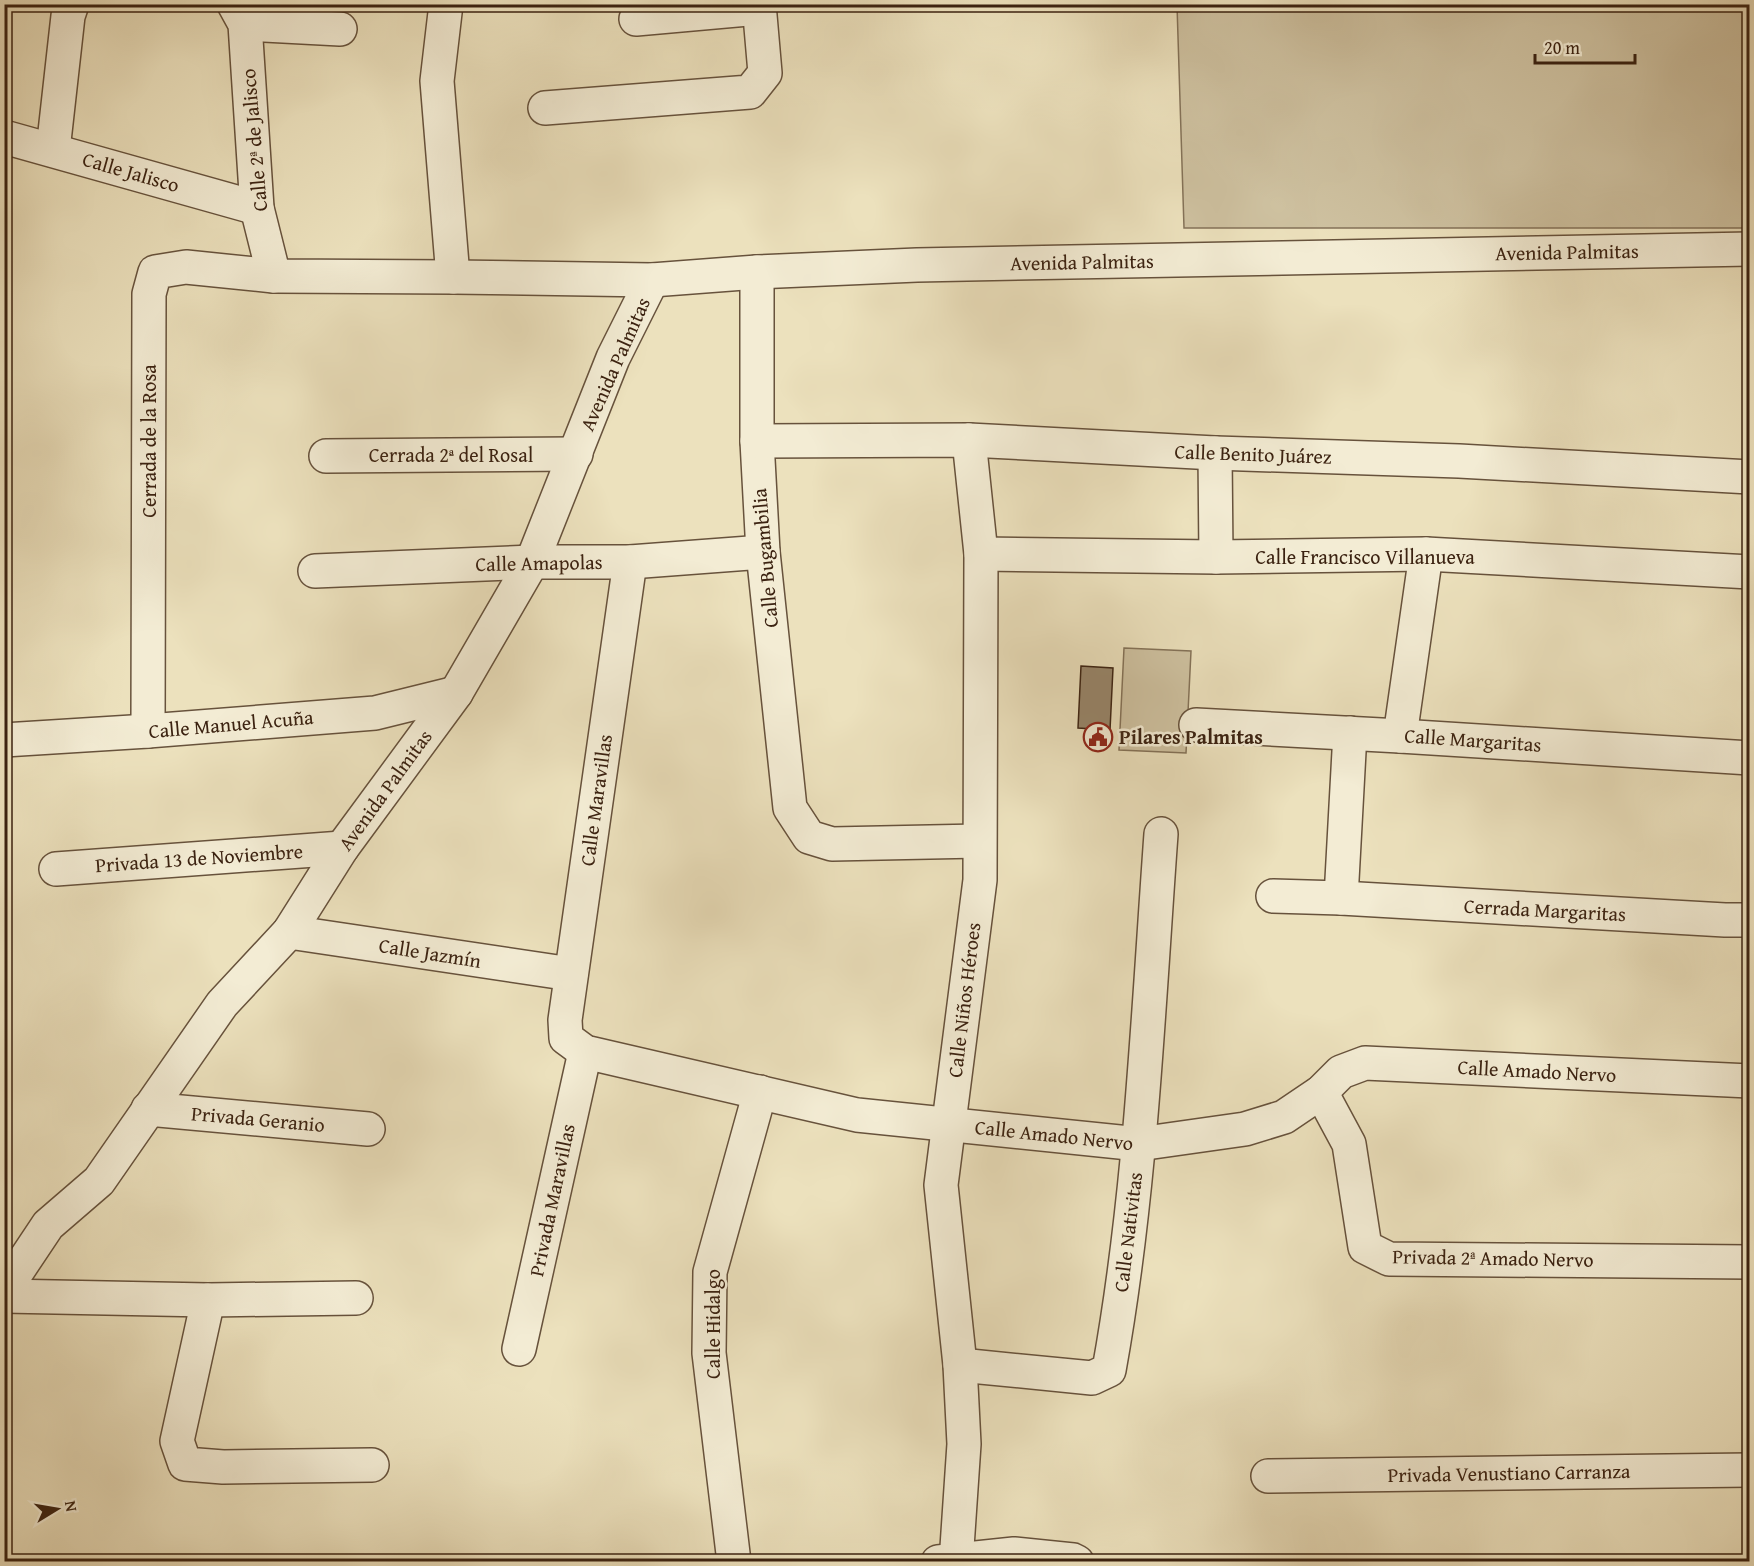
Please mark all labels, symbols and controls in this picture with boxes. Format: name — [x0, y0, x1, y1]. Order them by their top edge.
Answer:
scale bar — [1535, 27, 1636, 65]
text: 20 m — [1544, 34, 1580, 61]
street label: Calle 2ª de Jalisco — [233, 68, 274, 213]
street label: Calle Jalisco — [79, 144, 183, 199]
street label: Avenida Palmitas — [1495, 236, 1639, 267]
street label: Avenida Palmitas — [1010, 246, 1154, 277]
street label: Avenida Palmitas — [572, 292, 657, 435]
street label: Cerrada de la Rosa — [134, 364, 163, 518]
street label: Calle Benito Juárez — [1174, 436, 1332, 471]
street label: Cerrada 2ª del Rosal — [369, 440, 534, 469]
street label: Calle Bugambilia — [744, 487, 785, 629]
street label: Calle Francisco Villanueva — [1255, 542, 1475, 571]
street label: Calle Amapolas — [475, 547, 603, 578]
street label: Calle Manuel Acuña — [147, 702, 315, 745]
street label: Calle Margaritas — [1404, 720, 1543, 759]
public building icon: Pilares Palmitas — [1082, 721, 1114, 753]
place label: Pilares Palmitas — [1119, 722, 1263, 751]
street label: Avenida Palmitas — [331, 723, 439, 856]
street label: Calle Maravillas — [572, 732, 619, 868]
street label: Privada 13 de Noviembre — [94, 836, 304, 879]
street label: Cerrada Margaritas — [1463, 891, 1627, 928]
street label: Calle Niños Héroes — [940, 921, 987, 1079]
street label: Calle Jazmín — [377, 930, 483, 975]
street label: Calle Amado Nervo — [1457, 1052, 1617, 1089]
street label: Privada Geranio — [190, 1098, 326, 1139]
street label: Calle Amado Nervo — [973, 1112, 1135, 1157]
street label: Privada Maravillas — [521, 1121, 582, 1279]
street label: Calle Nativitas — [1106, 1170, 1149, 1294]
street label: Privada 2ª Amado Nervo — [1392, 1241, 1594, 1274]
street label: Calle Hidalgo — [698, 1269, 727, 1379]
street label: Privada Venustiano Carranza — [1387, 1456, 1631, 1489]
north arrow — [27, 1479, 87, 1539]
text: N — [59, 1499, 85, 1514]

